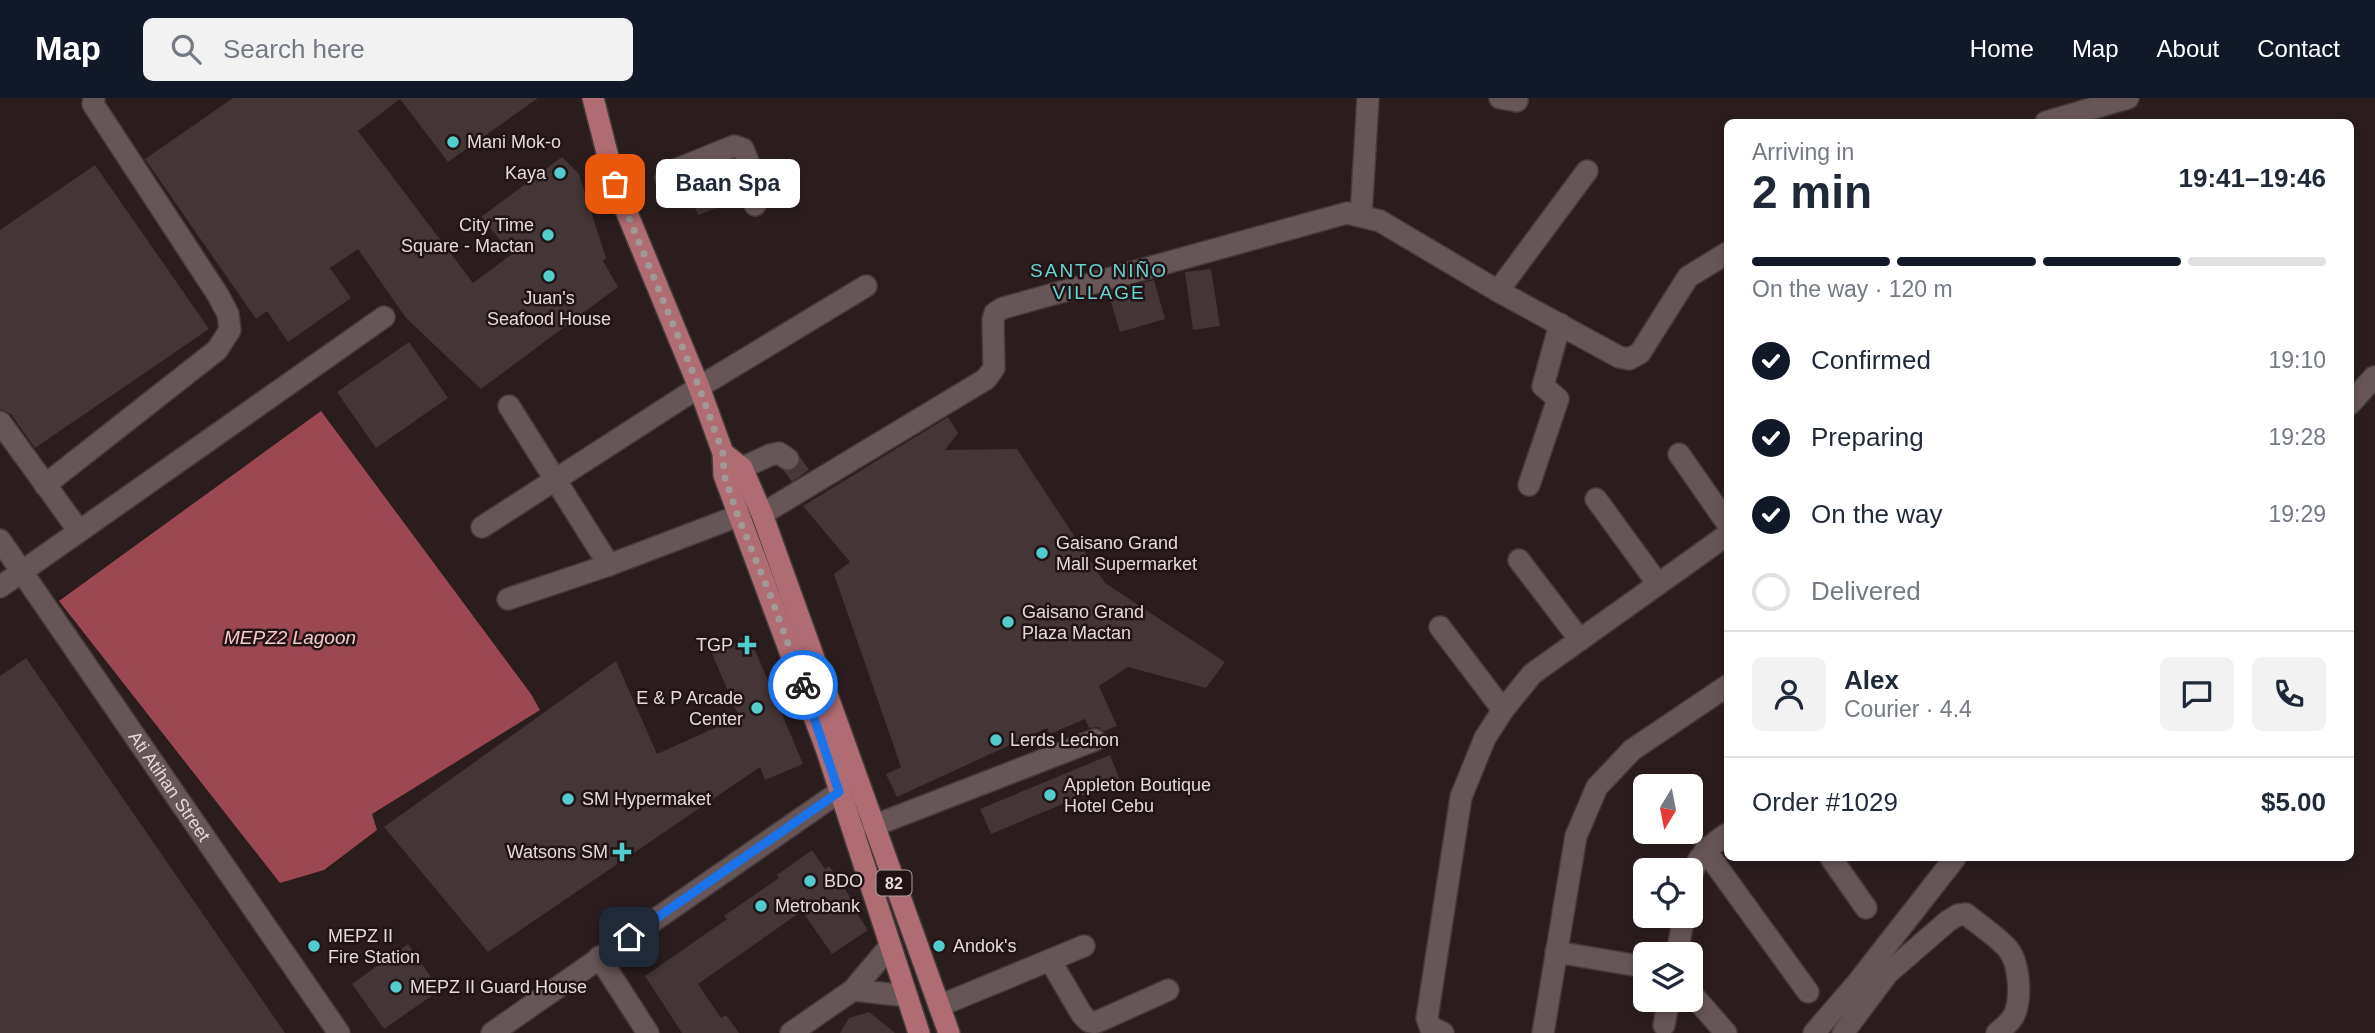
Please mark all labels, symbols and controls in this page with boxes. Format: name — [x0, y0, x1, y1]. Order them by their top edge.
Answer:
search box — [143, 18, 633, 81]
text: Map — [35, 30, 101, 67]
icon: search — [167, 30, 205, 68]
text: Search here — [223, 34, 365, 64]
text: Home — [1970, 35, 2034, 62]
text: Map — [2072, 35, 2119, 62]
text: About — [2157, 35, 2219, 62]
text: Contact — [2257, 35, 2340, 62]
place label: Mani Mok-o — [467, 132, 561, 152]
marker: Mani Mok-o — [445, 134, 461, 150]
text: Arriving in — [1752, 139, 1854, 165]
pin — [585, 154, 645, 214]
callout: Baan Spa — [657, 160, 800, 208]
place label: Kaya — [505, 163, 547, 183]
text: 19:41–19:46 — [2179, 163, 2326, 193]
marker: Kaya — [552, 165, 568, 181]
icon: bag — [596, 165, 634, 203]
text: 2 min — [1752, 166, 1872, 218]
text: Baan Spa — [676, 170, 780, 196]
place label: City Time Square - Mactan — [401, 215, 534, 256]
marker: City Time Square - Mactan — [540, 227, 556, 243]
district label: SANTO NIÑO VILLAGE — [1030, 260, 1168, 303]
marker: Juan's Seafood House — [541, 268, 557, 284]
text: On the way · 120 m — [1752, 276, 1953, 302]
place label: Juan's Seafood House — [487, 288, 611, 329]
icon: check — [1752, 342, 1790, 380]
text: Confirmed — [1811, 345, 1931, 375]
text: 19:10 — [2268, 347, 2326, 373]
icon: check — [1752, 419, 1790, 457]
text: Preparing — [1811, 422, 1924, 452]
text: 19:28 — [2268, 424, 2326, 450]
icon: check — [1752, 496, 1790, 534]
text: On the way — [1811, 499, 1943, 529]
text: 19:29 — [2268, 501, 2326, 527]
place label: Gaisano Grand Mall Supermarket — [1056, 533, 1197, 574]
marker: Gaisano Grand Mall Supermarket — [1034, 545, 1050, 561]
text: Delivered — [1811, 576, 1921, 606]
place label: Gaisano Grand Plaza Mactan — [1022, 602, 1144, 643]
marker: Gaisano Grand Plaza Mactan — [1000, 614, 1016, 630]
water label: MEPZ2 Lagoon — [224, 627, 356, 648]
place label: TGP — [696, 635, 733, 655]
marker: TGP — [739, 637, 755, 653]
courier — [768, 650, 838, 720]
button: person — [1752, 657, 1826, 731]
button: chat — [2160, 657, 2234, 731]
button: phone — [2252, 657, 2326, 731]
text: Alex — [1844, 665, 1899, 695]
icon: bike — [784, 666, 822, 704]
place label: E & P Arcade Center — [636, 688, 743, 729]
text: Courier · 4.4 — [1844, 696, 1972, 722]
marker: E & P Arcade Center — [749, 700, 765, 716]
street label: Ati Atihan Street — [125, 727, 214, 845]
place label: Lerds Lechon — [1010, 730, 1119, 750]
marker: Lerds Lechon — [988, 732, 1004, 748]
north arrow — [1633, 774, 1703, 844]
map controls — [1633, 774, 1703, 1012]
place label: Appleton Boutique Hotel Cebu — [1064, 775, 1211, 816]
marker: Appleton Boutique Hotel Cebu — [1042, 787, 1058, 803]
text: Order #1029 — [1752, 787, 1898, 817]
text: $5.00 — [2261, 787, 2326, 817]
place label: SM Hypermaket — [582, 789, 711, 809]
marker: SM Hypermaket — [560, 791, 576, 807]
place label: Watsons SM — [507, 842, 608, 862]
marker: Watsons SM — [614, 844, 630, 860]
button: locate — [1633, 858, 1703, 928]
road number: 82 — [876, 870, 912, 896]
place label: BDO — [824, 871, 863, 891]
marker: BDO — [802, 873, 818, 889]
place label: Metrobank — [775, 896, 861, 916]
marker: Metrobank — [753, 898, 769, 914]
pin — [599, 907, 659, 967]
icon: home — [610, 918, 648, 956]
place label: MEPZ II Fire Station — [328, 926, 420, 967]
place label: Andok's — [953, 936, 1016, 956]
marker: MEPZ II Fire Station — [306, 938, 322, 954]
marker: Andok's — [931, 938, 947, 954]
button: layers — [1633, 942, 1703, 1012]
place label: MEPZ II Guard House — [410, 977, 587, 997]
marker: MEPZ II Guard House — [388, 979, 404, 995]

